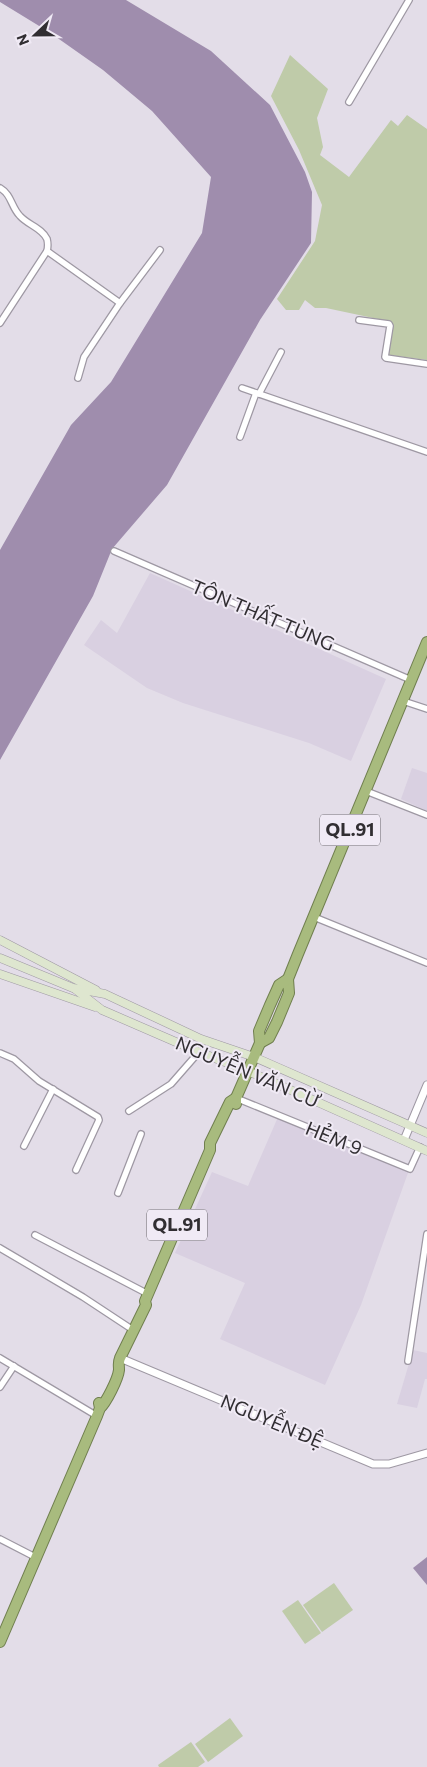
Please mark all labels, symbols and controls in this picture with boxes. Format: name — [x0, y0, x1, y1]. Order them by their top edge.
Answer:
north arrow — [10, 10, 60, 60]
text: N — [13, 32, 32, 48]
street label: TÔN THẤT TÙNG — [188, 571, 339, 655]
road number: QL.91 — [320, 814, 380, 846]
street label: NGUYỄN VĂN CỪ — [172, 1028, 326, 1113]
street label: HẺM 9 — [303, 1115, 366, 1159]
road number: QL.91 — [147, 1210, 207, 1240]
street label: NGUYỄN ĐỆ — [218, 1386, 328, 1452]

